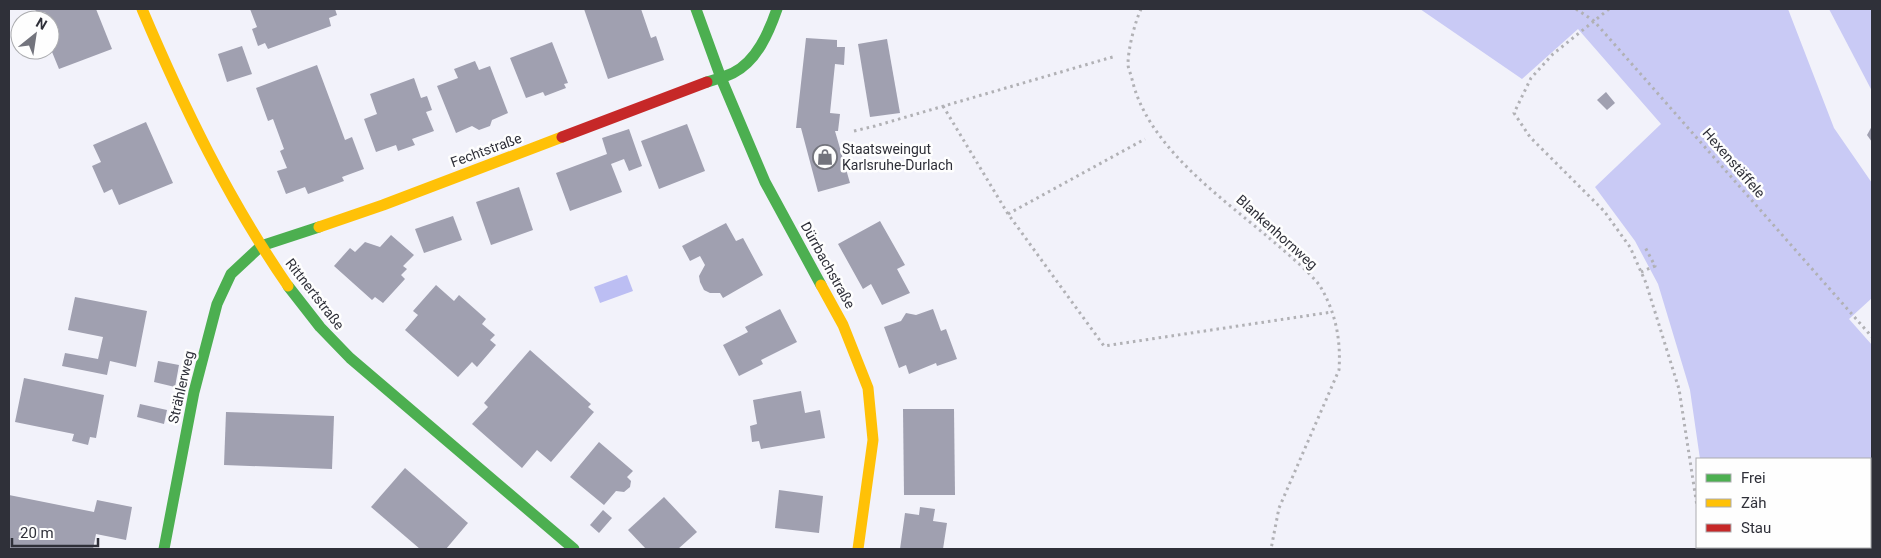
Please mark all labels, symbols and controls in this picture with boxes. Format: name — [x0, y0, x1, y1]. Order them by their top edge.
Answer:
north arrow — [10, 10, 60, 60]
text: N — [33, 14, 50, 33]
street label: Hexenstäffele — [1700, 125, 1768, 201]
street label: Fechtstraße — [448, 130, 524, 170]
place label: Staatsweingut Karlsruhe-Durlach — [842, 141, 953, 173]
shop icon: Staatsweingut Karlsruhe-Durlach — [812, 144, 838, 170]
street label: Blankenhornweg — [1233, 191, 1321, 273]
street label: Dürrbachstraße — [798, 219, 858, 311]
street label: Rittnertstraße — [282, 255, 348, 333]
street label: Strählerweg — [165, 349, 197, 425]
legend — [1696, 458, 1871, 548]
text: Frei — [1741, 469, 1766, 487]
text: Zäh — [1741, 494, 1766, 512]
scale bar — [12, 516, 99, 548]
text: Stau — [1741, 519, 1771, 537]
text: 20 m — [20, 524, 54, 542]

